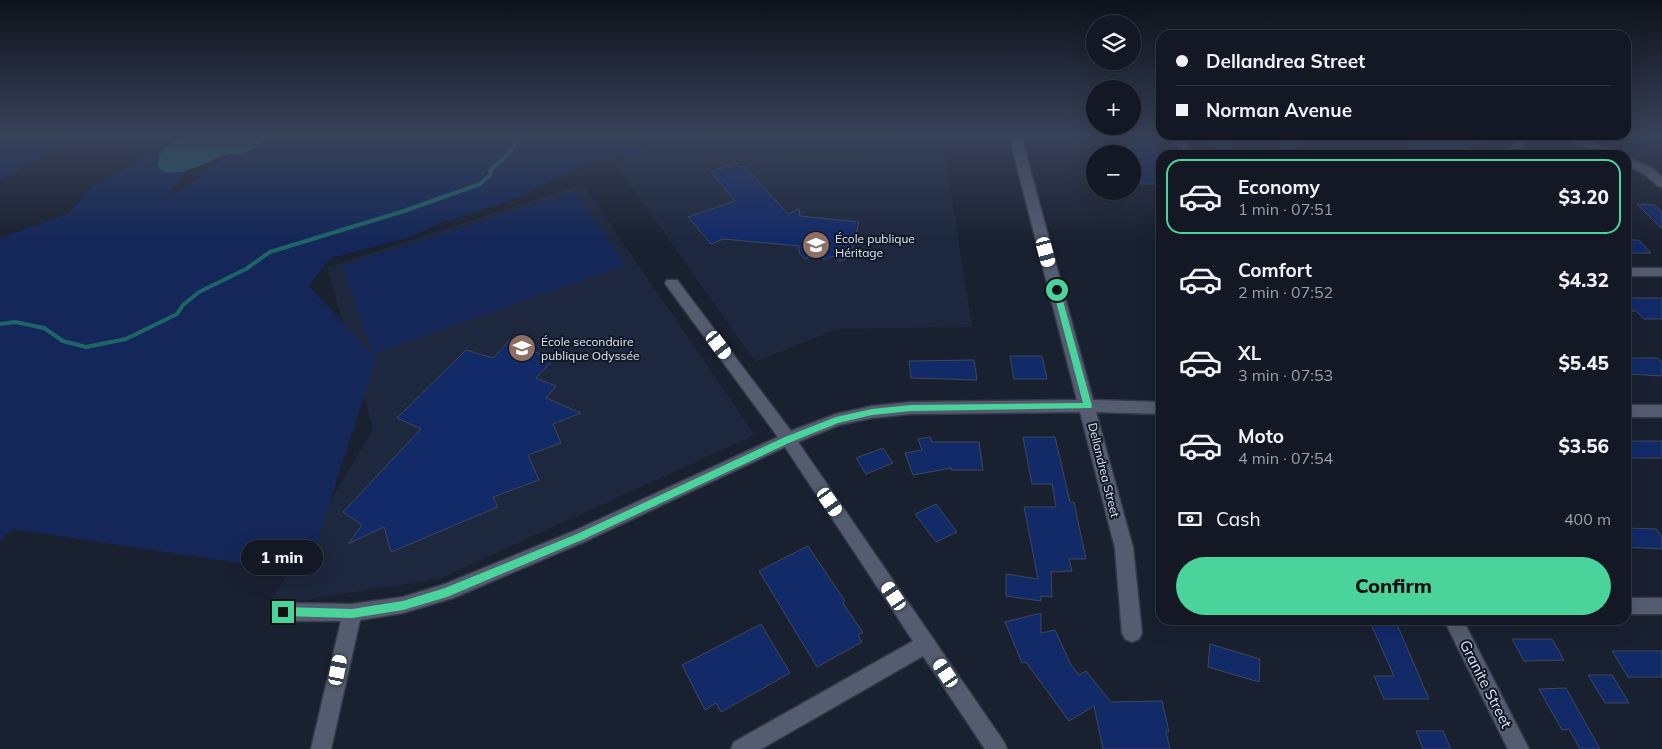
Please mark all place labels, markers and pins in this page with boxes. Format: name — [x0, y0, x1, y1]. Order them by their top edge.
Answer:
school or university icon: École publique Héritage — [801, 230, 831, 260]
place label: École publique Héritage — [835, 231, 915, 260]
school or university icon: École secondaire publique Odyssée — [507, 333, 537, 363]
place label: École secondaire publique Odyssée — [541, 334, 640, 363]

